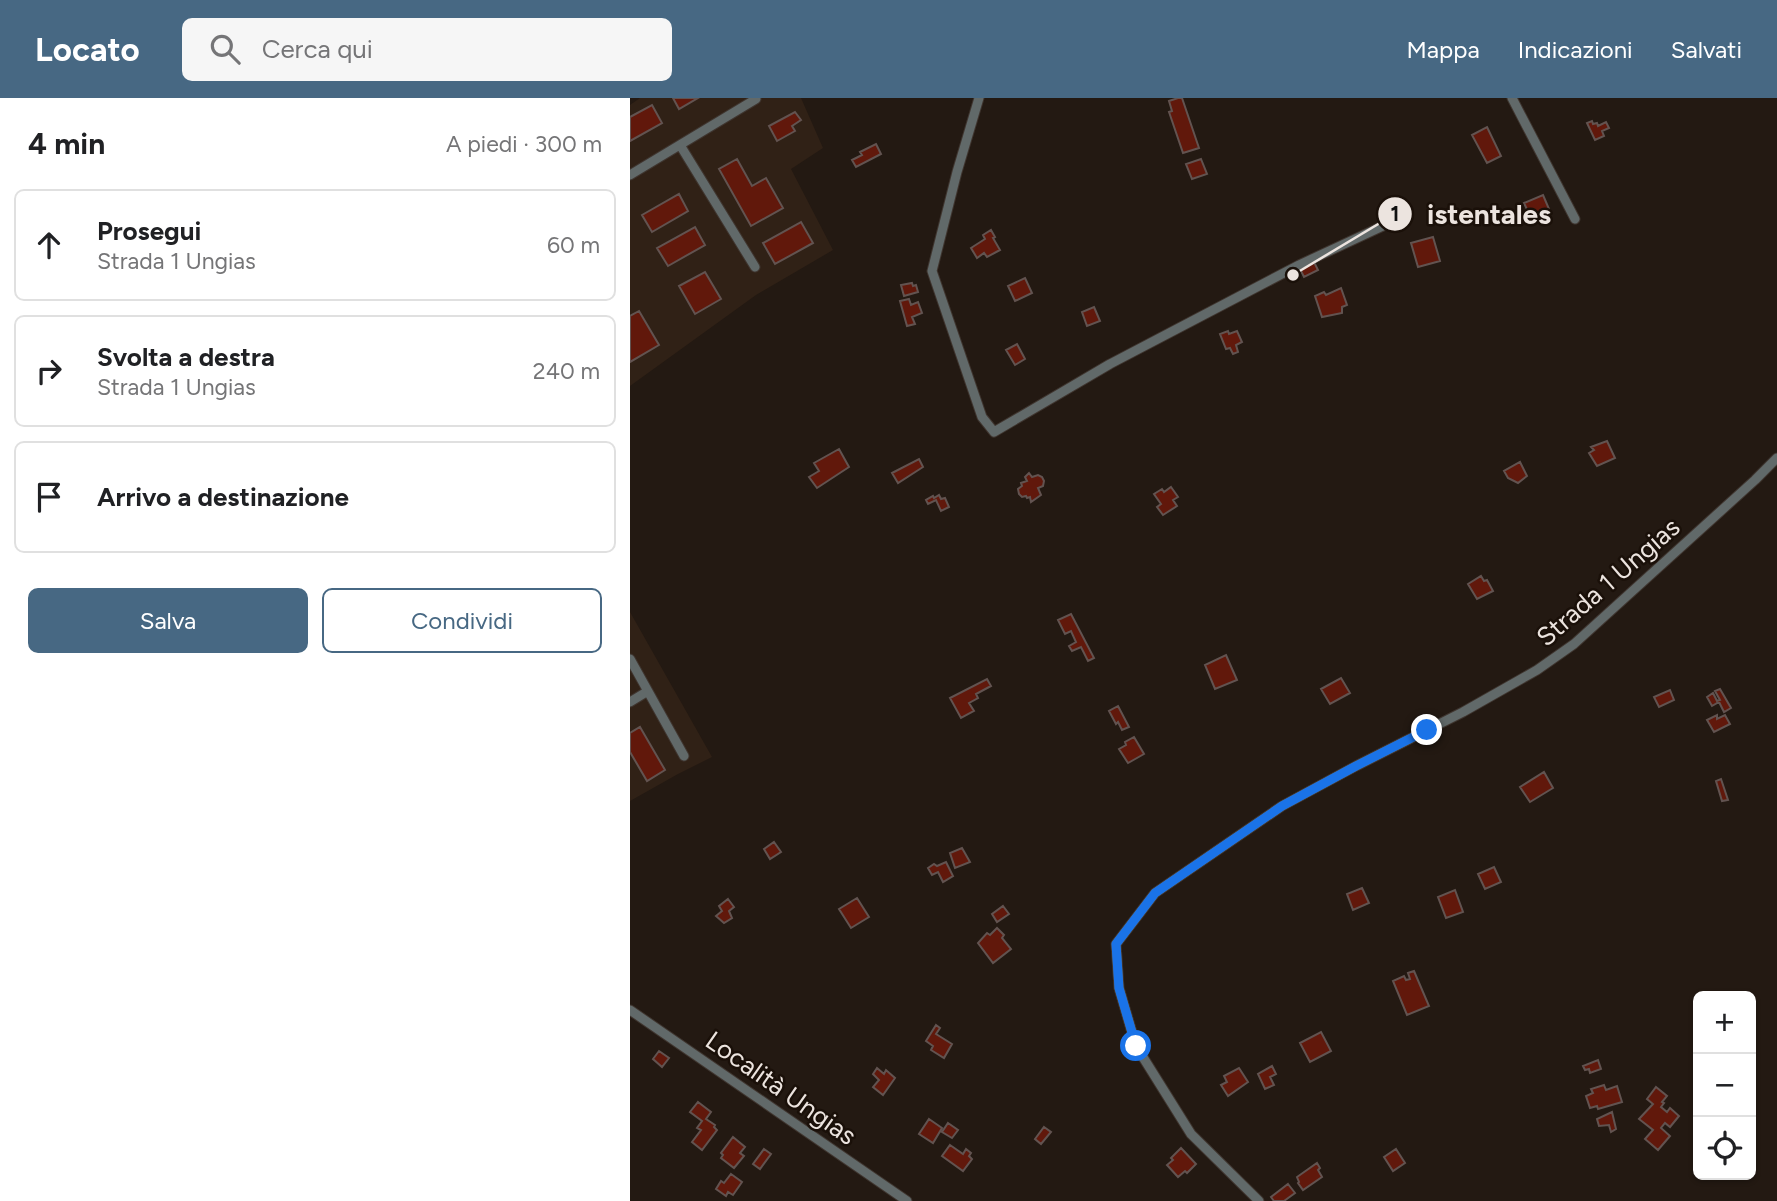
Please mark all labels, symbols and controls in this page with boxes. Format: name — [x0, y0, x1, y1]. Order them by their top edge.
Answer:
search box — [182, 18, 672, 81]
text: Locato — [35, 30, 140, 69]
icon: search — [206, 30, 244, 68]
text: Cerca qui — [262, 33, 373, 65]
text: Mappa — [1407, 35, 1480, 64]
text: Indicazioni — [1518, 35, 1633, 64]
text: Salvati — [1671, 35, 1742, 64]
text: 4 min — [28, 125, 105, 162]
text: A piedi · 300 m — [446, 130, 602, 158]
callout: istentales — [1378, 189, 1565, 238]
text: istentales — [1427, 197, 1551, 231]
text: 1 — [1391, 201, 1399, 226]
text: Prosegui — [97, 215, 201, 247]
icon: ahead — [30, 226, 68, 264]
text: 60 m — [547, 231, 600, 259]
text: Strada 1 Ungias — [97, 247, 256, 275]
text: Svolta a destra — [97, 341, 275, 373]
icon: right — [30, 352, 68, 390]
text: 240 m — [533, 357, 600, 385]
text: Strada 1 Ungias — [97, 373, 256, 401]
icon: arrive — [30, 478, 68, 516]
text: Arrivo a destinazione — [97, 481, 349, 513]
street label: Strada 1 Ungias — [1530, 511, 1686, 653]
button: Salva — [28, 588, 308, 653]
button: Condividi — [322, 588, 602, 653]
route end — [1411, 714, 1442, 745]
map controls — [1693, 991, 1756, 1180]
button: + — [1693, 991, 1756, 1054]
street label: Località Ungias — [699, 1024, 863, 1152]
route start — [1120, 1030, 1151, 1061]
button: − — [1693, 1054, 1756, 1117]
button: locate — [1693, 1117, 1756, 1180]

